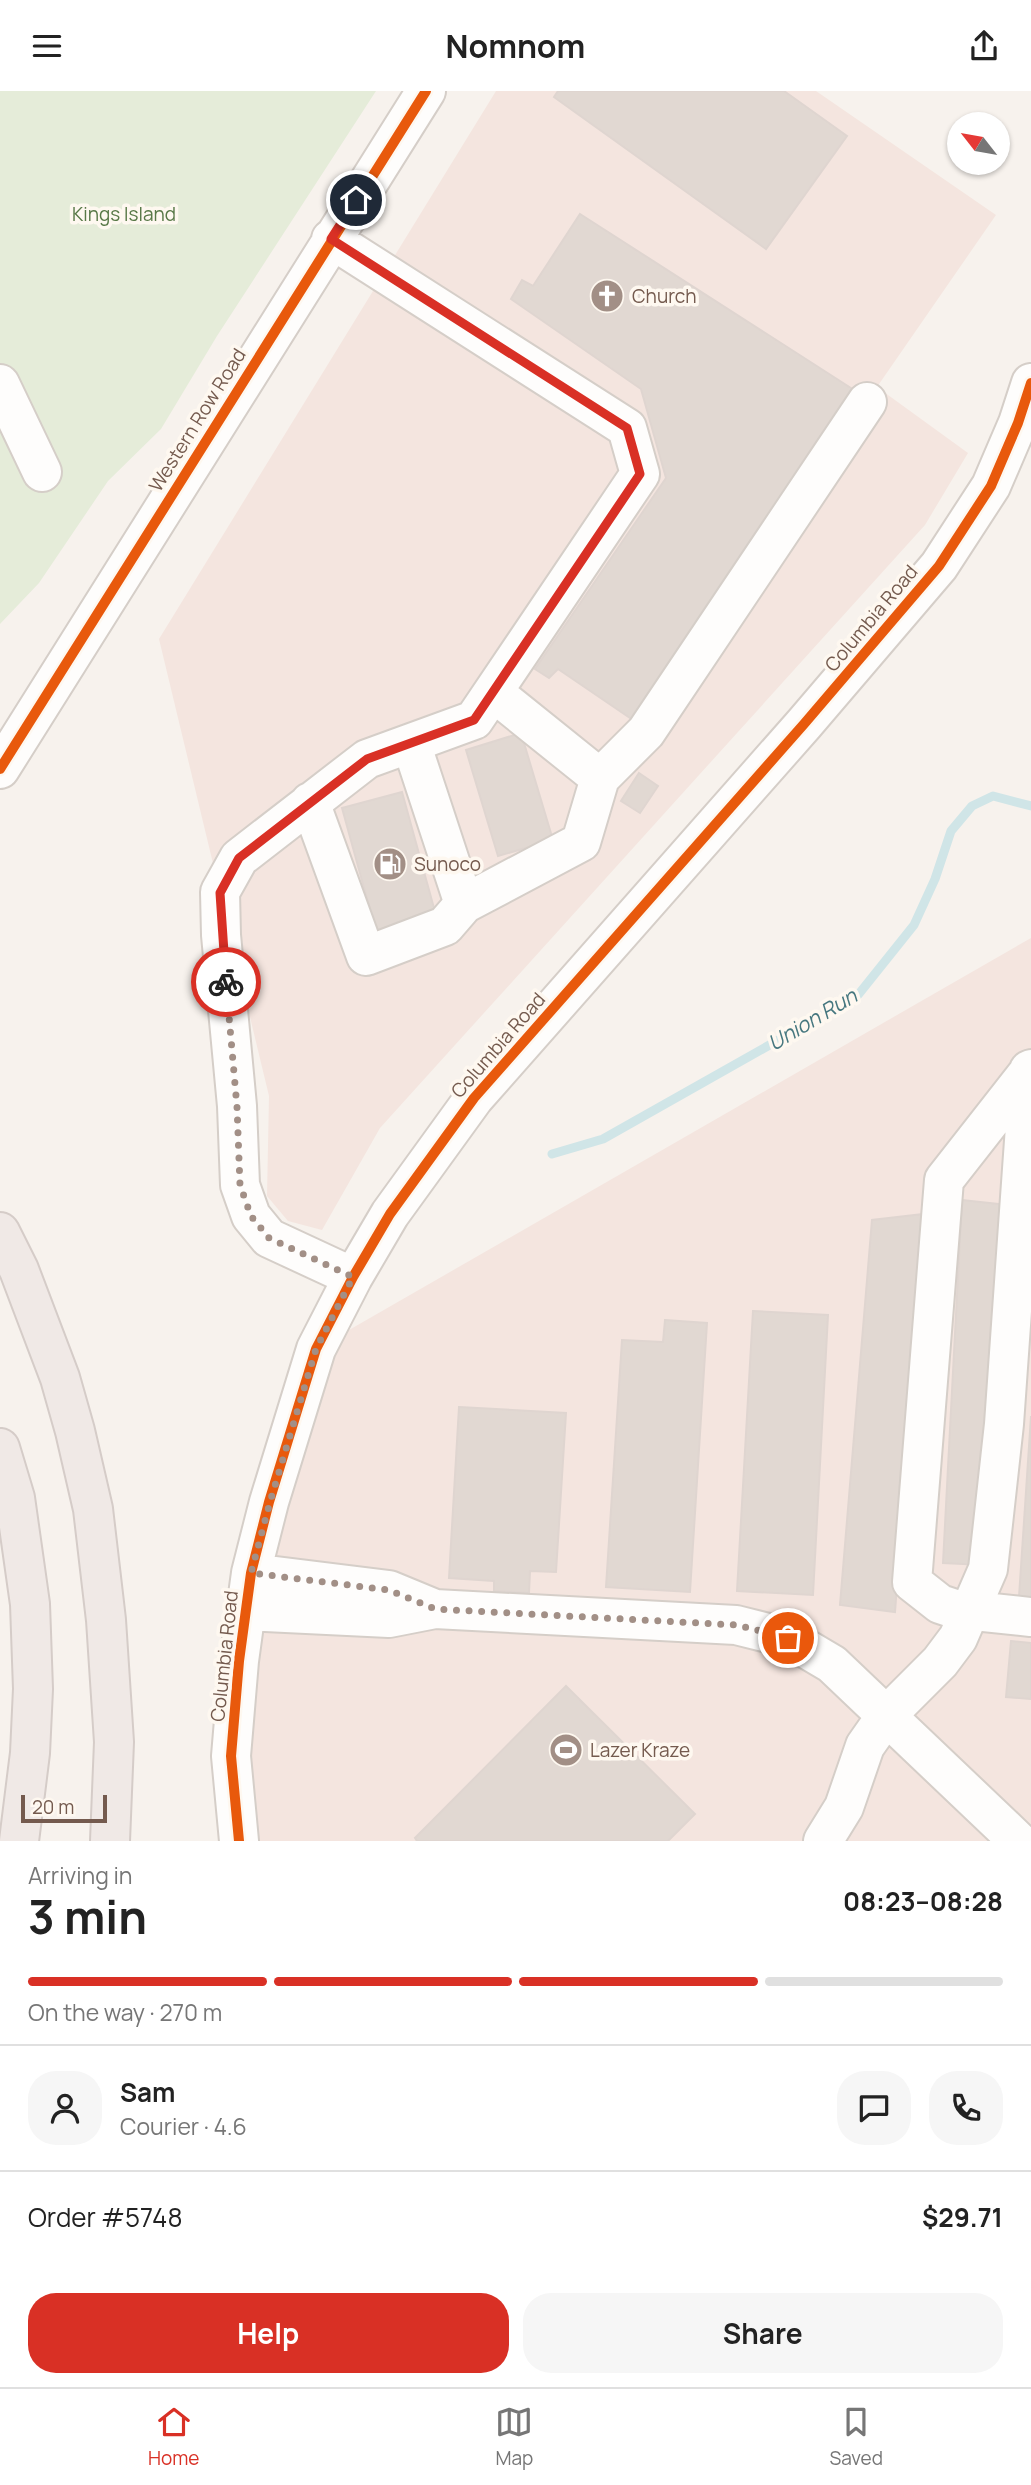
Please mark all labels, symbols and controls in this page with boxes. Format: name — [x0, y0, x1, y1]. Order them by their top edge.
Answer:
text: Nomnom — [446, 24, 585, 68]
icon: menu — [28, 27, 66, 65]
icon: share — [965, 27, 1003, 65]
north arrow — [947, 112, 1010, 175]
map controls — [947, 112, 1010, 175]
pin — [326, 170, 386, 230]
icon: home — [337, 181, 375, 219]
park label: Kings Island — [72, 201, 176, 227]
church icon: Church — [588, 277, 626, 315]
place label: Church — [632, 283, 697, 309]
street label: Western Row Road — [142, 343, 252, 497]
street label: Columbia Road — [819, 559, 923, 677]
fuel station icon: Sunoco — [371, 845, 409, 883]
place label: Sunoco — [414, 851, 481, 877]
courier — [191, 947, 261, 1017]
icon: bike — [207, 963, 245, 1001]
water label: Union Run — [762, 981, 863, 1057]
street label: Columbia Road — [445, 987, 551, 1103]
street label: Columbia Road — [204, 1589, 244, 1723]
pin — [758, 1608, 818, 1668]
icon: bag — [769, 1619, 807, 1657]
sports icon: Lazer Kraze — [547, 1731, 585, 1769]
place label: Lazer Kraze — [590, 1737, 690, 1763]
scale bar — [21, 1792, 107, 1824]
text: 20 m — [32, 1794, 74, 1820]
text: Arriving in — [28, 1859, 133, 1891]
text: 08:23–08:28 — [843, 1883, 1003, 1919]
text: 3 min — [28, 1885, 147, 1948]
text: On the way · 270 m — [28, 1996, 222, 2028]
button: person — [28, 2071, 102, 2145]
button: chat — [837, 2071, 911, 2145]
button: phone — [929, 2071, 1003, 2145]
text: Sam — [120, 2074, 175, 2110]
text: Courier · 4.6 — [120, 2110, 247, 2142]
text: Order #5748 — [28, 2199, 182, 2235]
text: $29.71 — [922, 2199, 1003, 2235]
button: Help — [28, 2293, 509, 2373]
button: Share — [523, 2293, 1003, 2373]
tab: Home — [148, 2403, 199, 2471]
tab: Map — [495, 2403, 533, 2471]
tab: Saved — [829, 2403, 883, 2471]

